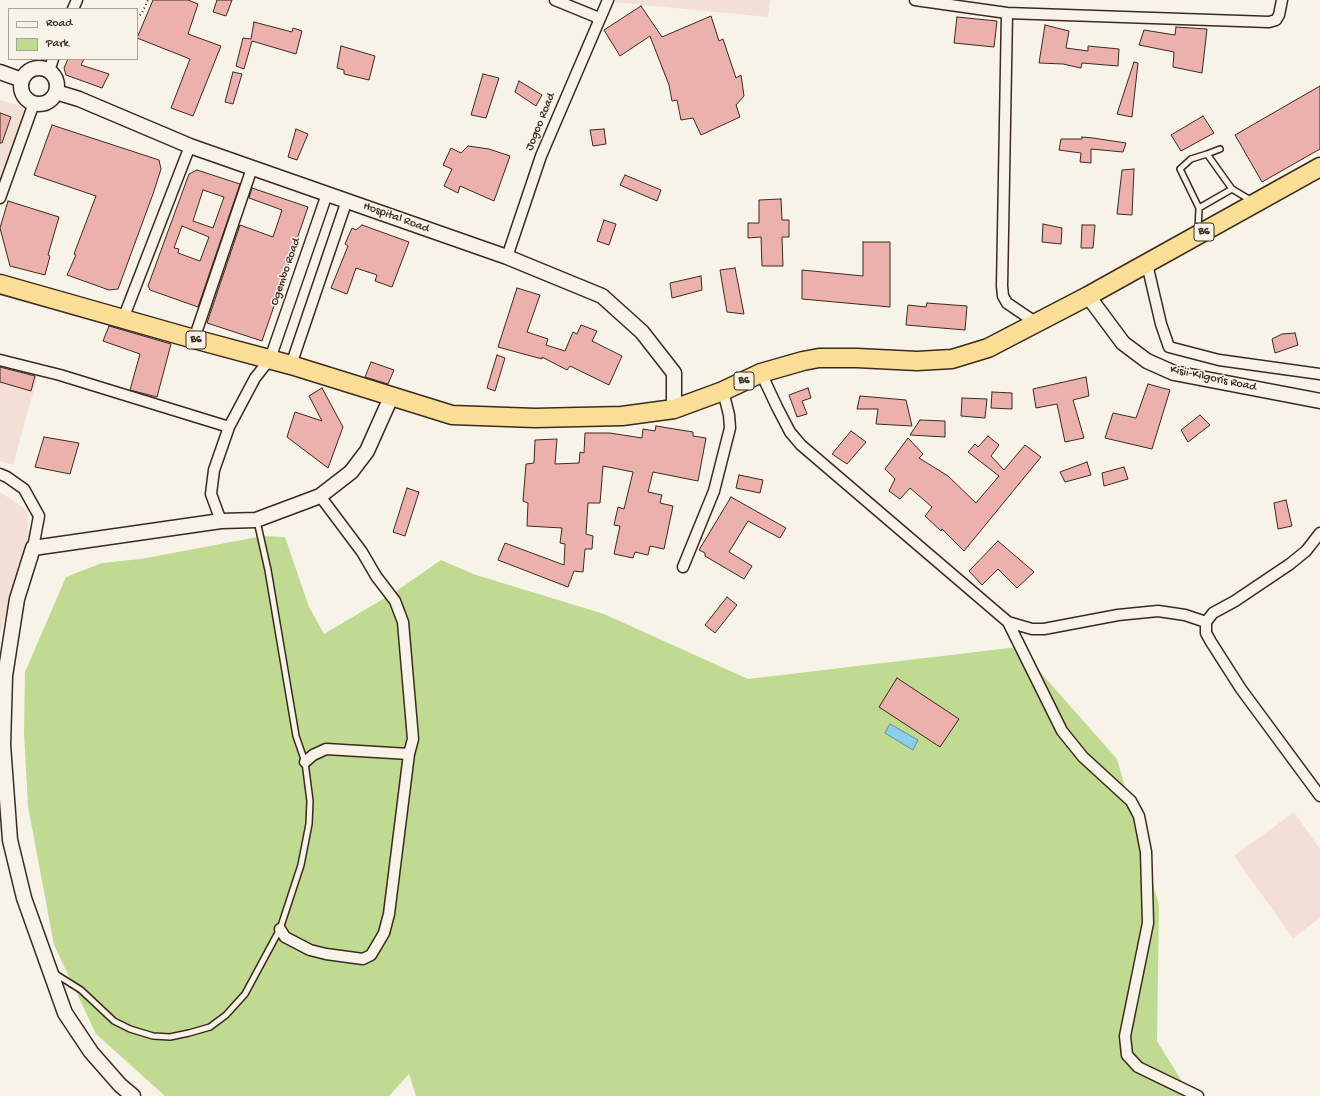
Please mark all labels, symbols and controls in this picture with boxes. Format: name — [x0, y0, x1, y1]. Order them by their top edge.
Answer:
legend — [8, 8, 138, 60]
text: Road — [46, 17, 72, 31]
text: Park — [46, 37, 69, 51]
street label: Jogoo Road — [523, 91, 559, 153]
street label: Hospital Road — [361, 199, 431, 237]
road number: B6 — [1194, 223, 1214, 241]
street label: Ogembo Road — [268, 236, 304, 308]
road number: B6 — [186, 331, 206, 349]
street label: Kisii-Kilgoris Road — [1169, 363, 1257, 395]
road number: B6 — [734, 372, 754, 390]

